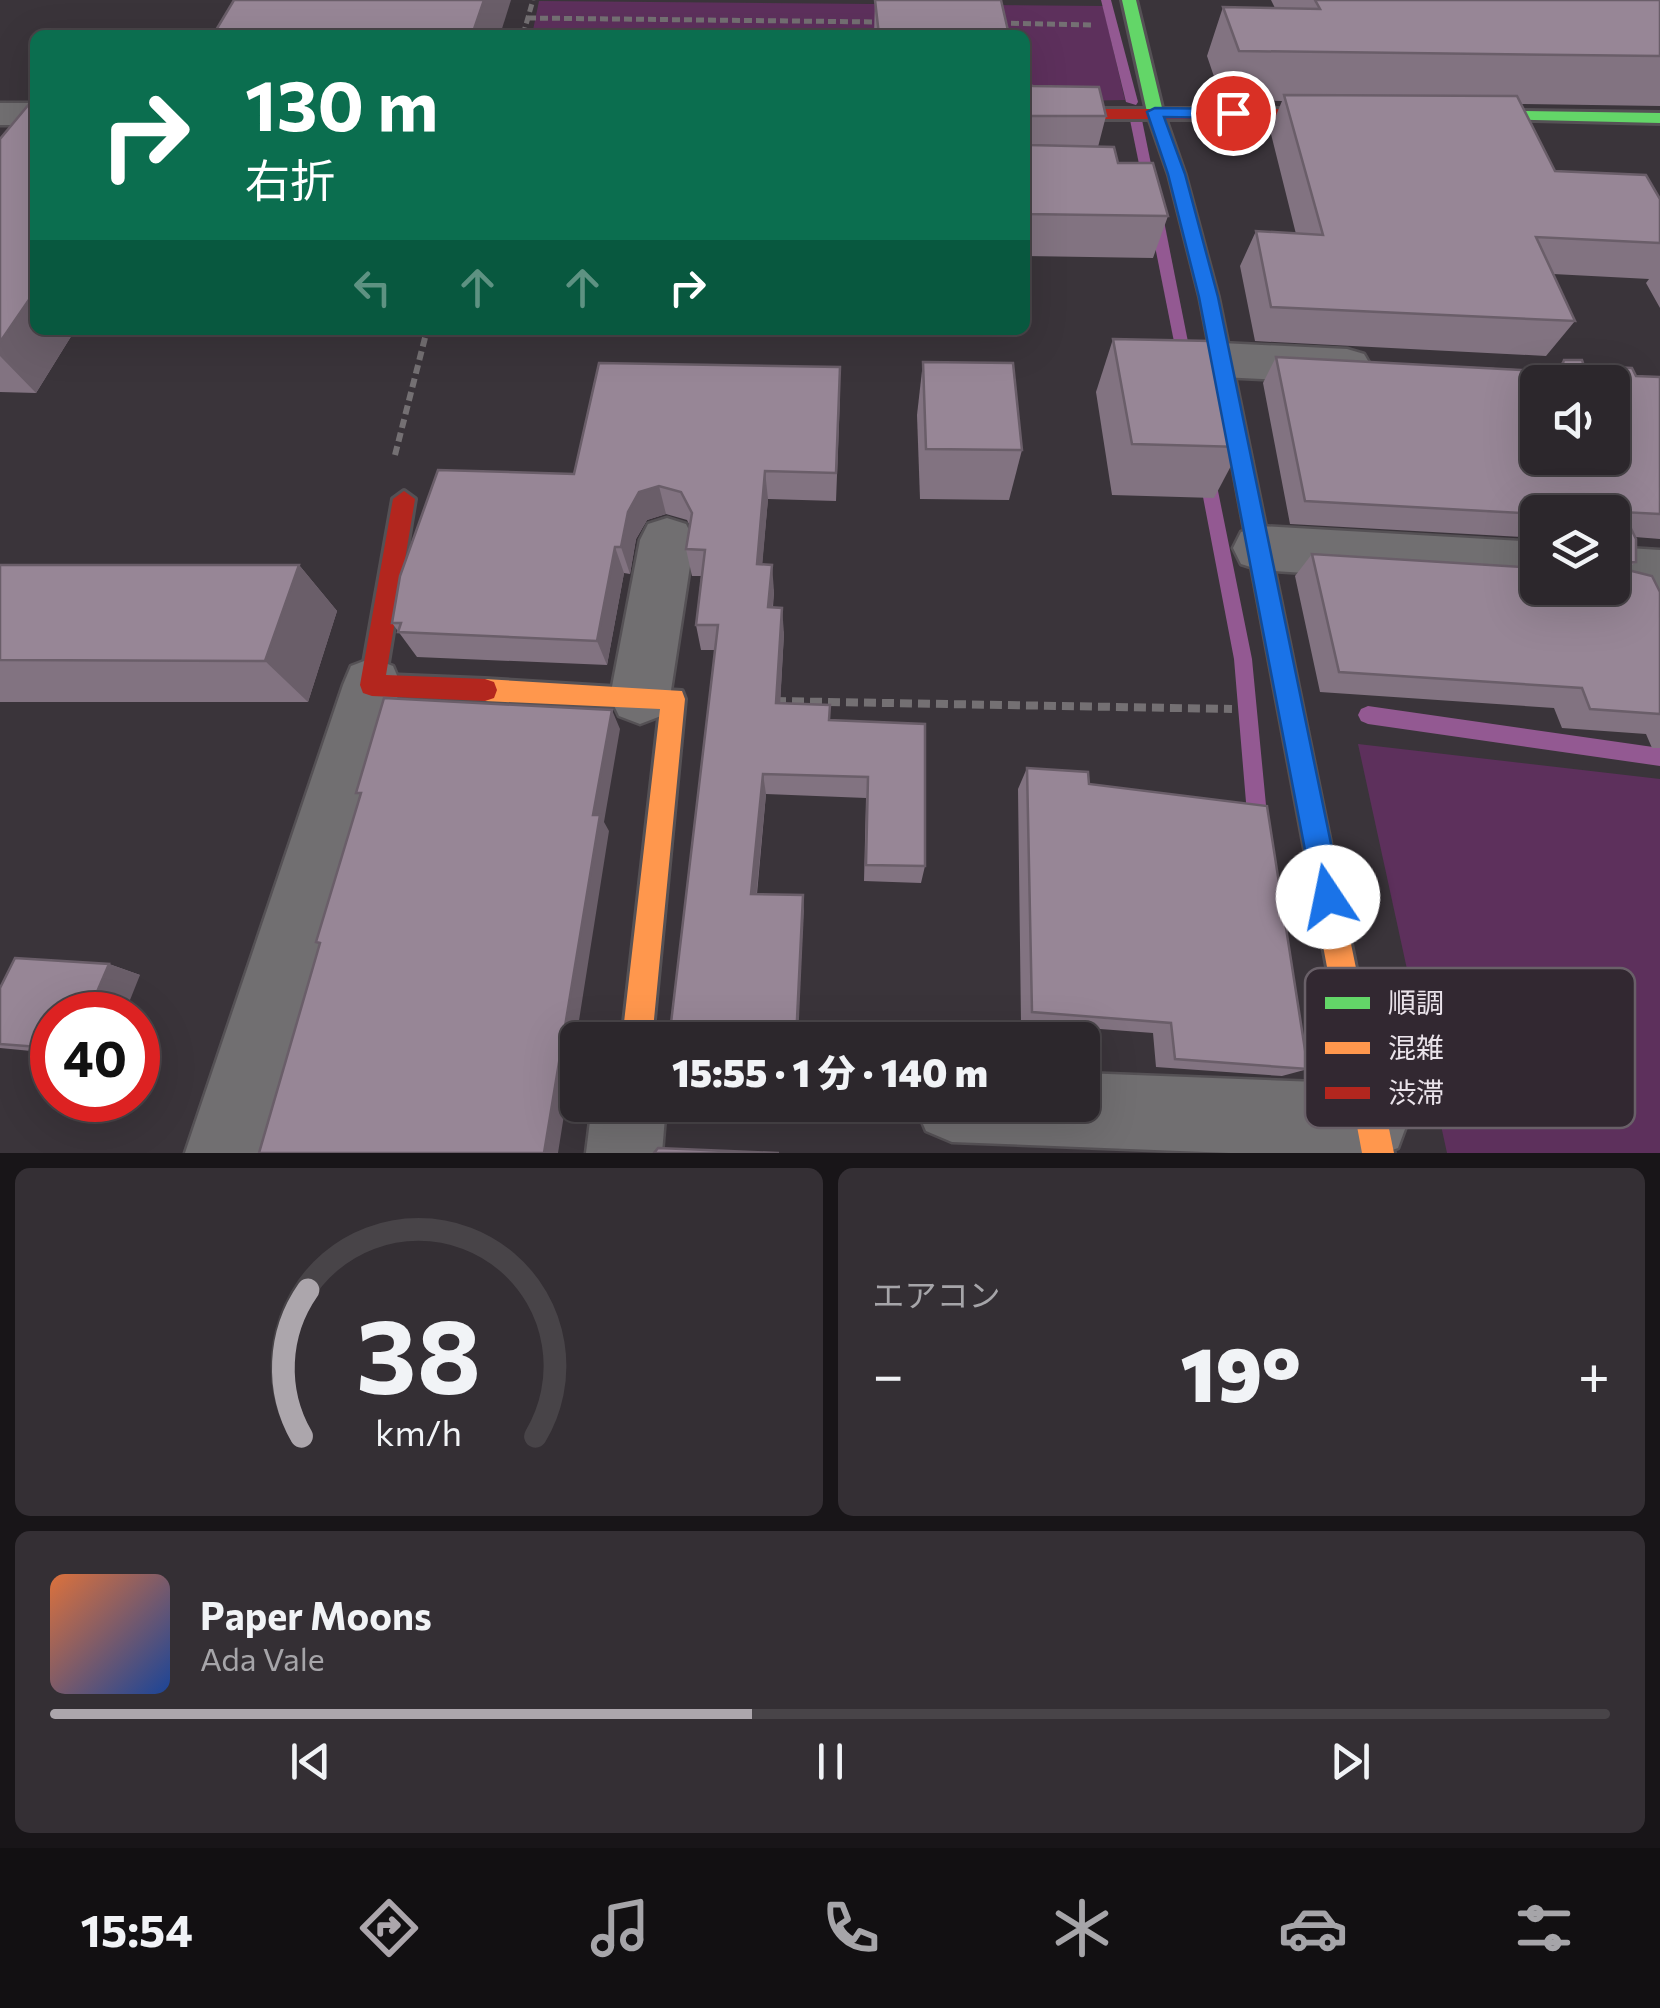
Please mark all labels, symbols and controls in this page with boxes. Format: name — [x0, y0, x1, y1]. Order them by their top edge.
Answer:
text: 130 m — [245, 60, 438, 145]
icon: right — [80, 70, 210, 200]
pin — [1191, 71, 1276, 156]
icon: arrive — [1206, 86, 1261, 141]
text: 右折 — [245, 151, 335, 206]
icon: left — [345, 260, 400, 315]
icon: ahead — [450, 260, 505, 315]
icon: ahead — [555, 260, 610, 315]
icon: right — [660, 260, 715, 315]
map controls — [1520, 365, 1630, 605]
button: sound — [1520, 365, 1630, 475]
button: layers — [1520, 495, 1630, 605]
position arrow — [1276, 845, 1380, 949]
legend — [1305, 968, 1635, 1128]
text: 順調 — [1388, 985, 1444, 1019]
speed limit sign: 40 — [30, 992, 160, 1122]
text: 混雑 — [1388, 1030, 1444, 1064]
text: 15:55 · 1 分 · 140 m — [672, 1048, 988, 1095]
text: 渋滞 — [1388, 1075, 1444, 1109]
text: エアコン — [873, 1274, 1001, 1314]
text: 38 — [356, 1288, 481, 1415]
text: 19° — [1180, 1326, 1301, 1417]
text: − — [873, 1339, 904, 1406]
text: + — [1578, 1339, 1610, 1406]
text: km/h — [375, 1410, 462, 1453]
text: Paper Moons — [200, 1591, 432, 1638]
text: Ada Vale — [200, 1638, 325, 1678]
icon: previous — [283, 1734, 338, 1789]
icon: pause — [803, 1734, 858, 1789]
icon: next — [1323, 1734, 1378, 1789]
icon: directions — [354, 1893, 424, 1963]
icon: music — [585, 1893, 655, 1963]
icon: phone — [816, 1893, 886, 1963]
icon: climate — [1047, 1893, 1117, 1963]
icon: car — [1278, 1893, 1348, 1963]
icon: filters — [1509, 1893, 1579, 1963]
text: 15:54 — [81, 1901, 193, 1956]

